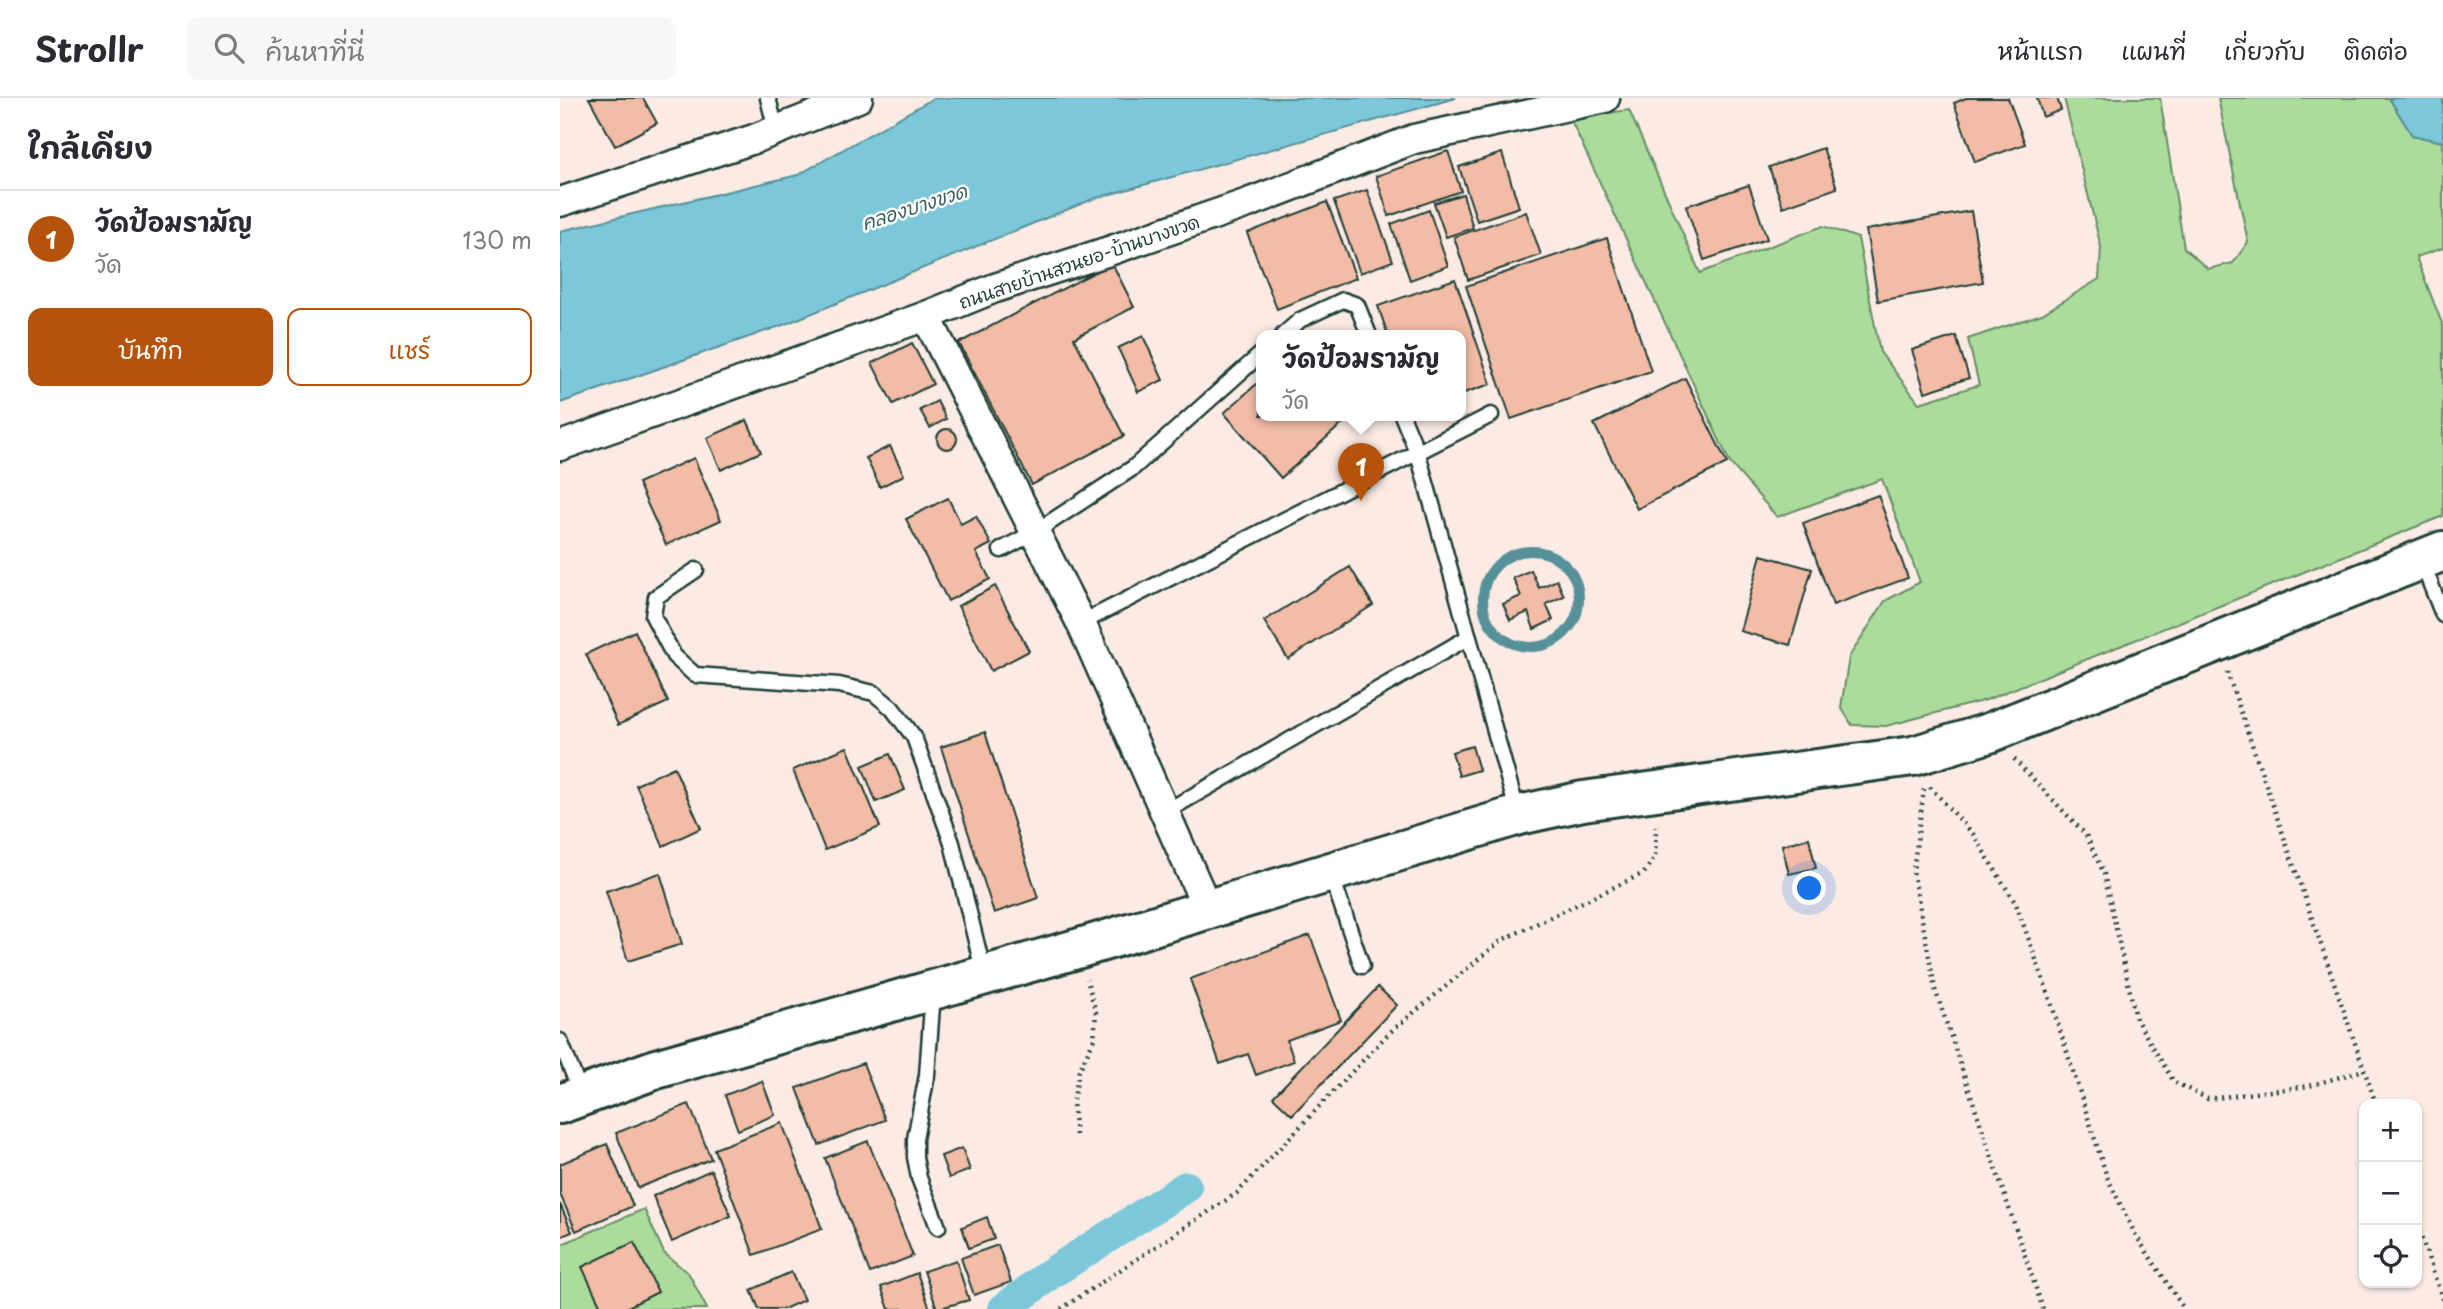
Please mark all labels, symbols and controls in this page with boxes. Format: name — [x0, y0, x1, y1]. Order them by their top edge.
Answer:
search box — [186, 17, 676, 80]
text: Strollr — [35, 23, 144, 73]
icon: search — [210, 29, 248, 67]
text: ค้นหาที่นี่ — [266, 31, 364, 70]
text: หน้าแรก — [1998, 32, 2083, 68]
text: แผนที่ — [2121, 32, 2186, 68]
text: เกี่ยวกับ — [2224, 32, 2306, 68]
text: ติดต่อ — [2344, 32, 2408, 68]
text: ใกล้เคียง — [28, 124, 153, 169]
water label: คลองบางขวด — [858, 175, 971, 236]
text: วัดป้อมรามัญ — [95, 202, 252, 241]
street label: ถนนสายบ้านสวนยอ-บ้านบางขวด — [955, 207, 1203, 315]
text: 1 — [46, 222, 57, 257]
text: 130 m — [462, 222, 532, 257]
text: วัด — [95, 246, 122, 281]
button: บันทึก — [28, 308, 273, 386]
button: แชร์ — [287, 308, 532, 386]
popup — [1256, 330, 1466, 421]
text: วัดป้อมรามัญ — [1282, 338, 1440, 377]
text: วัด — [1282, 382, 1309, 417]
pin: 1 — [1338, 443, 1384, 501]
your location — [1792, 871, 1826, 905]
map controls — [2359, 1099, 2422, 1288]
button: + — [2359, 1099, 2422, 1162]
button: − — [2359, 1162, 2422, 1225]
button: locate — [2359, 1225, 2422, 1288]

